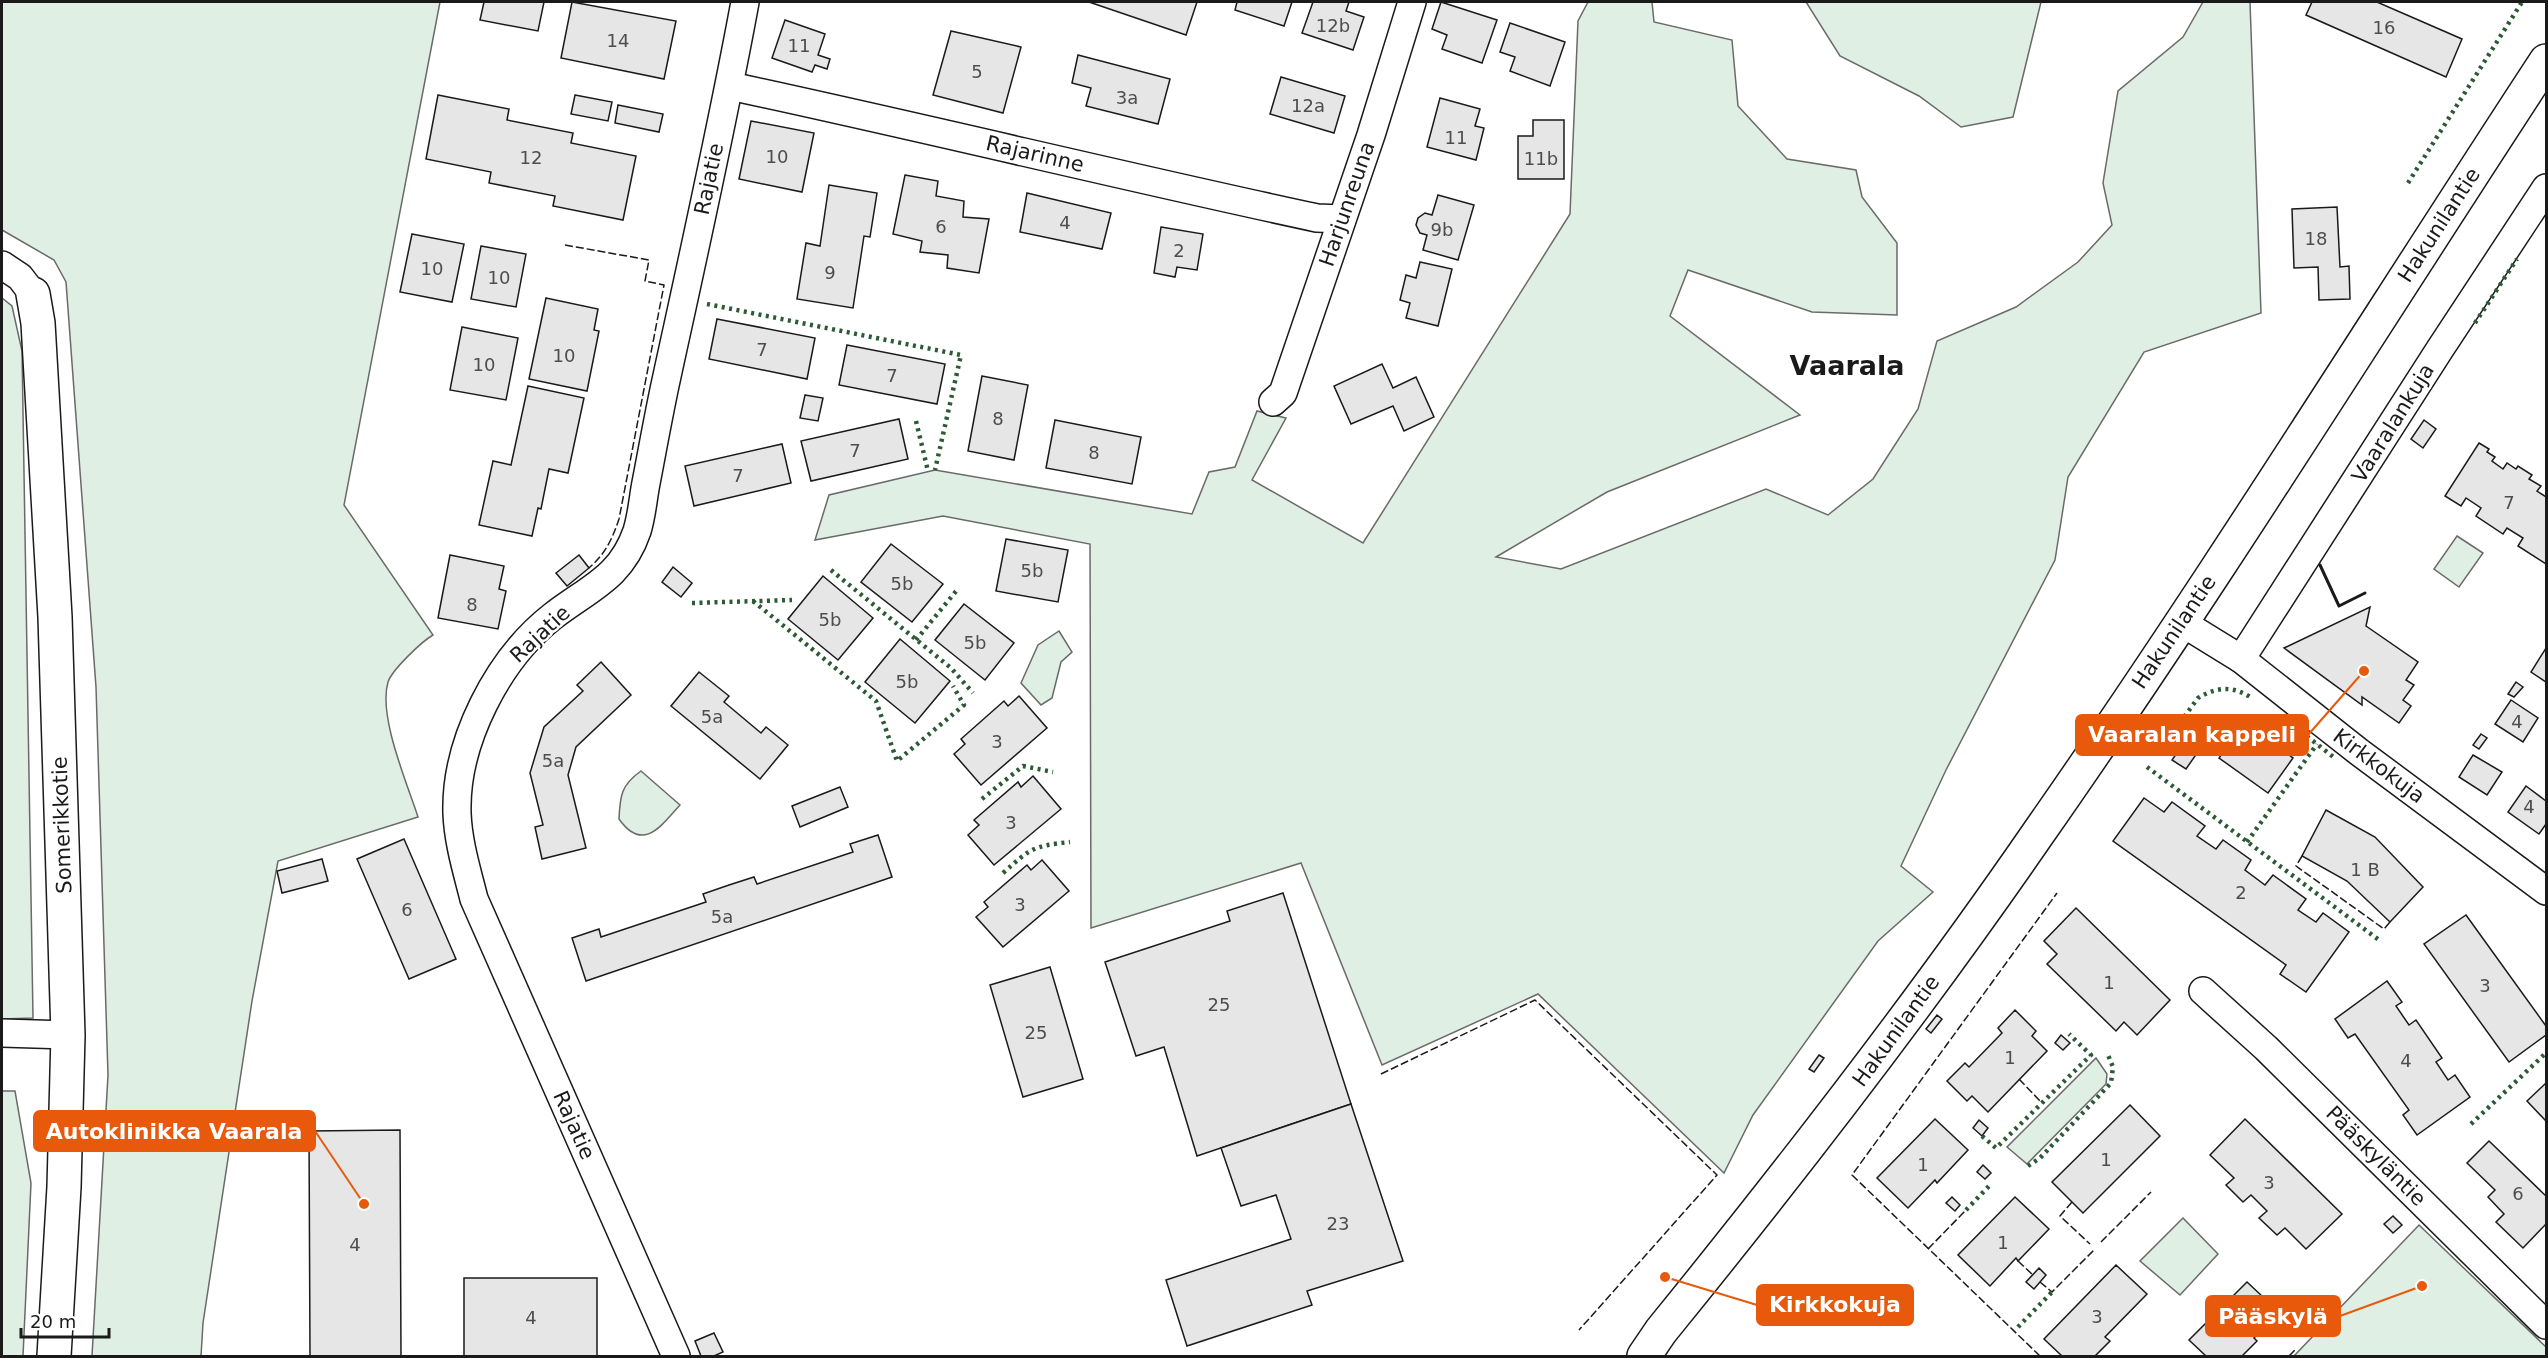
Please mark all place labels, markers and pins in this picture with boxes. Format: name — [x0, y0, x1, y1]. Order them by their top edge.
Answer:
callout: Vaaralan kappeli — [2076, 715, 2308, 755]
callout: Autoklinikka Vaarala — [34, 1111, 315, 1151]
callout: Kirkkokuja — [1757, 1285, 1913, 1325]
callout: Pääskylä — [2206, 1296, 2340, 1336]

